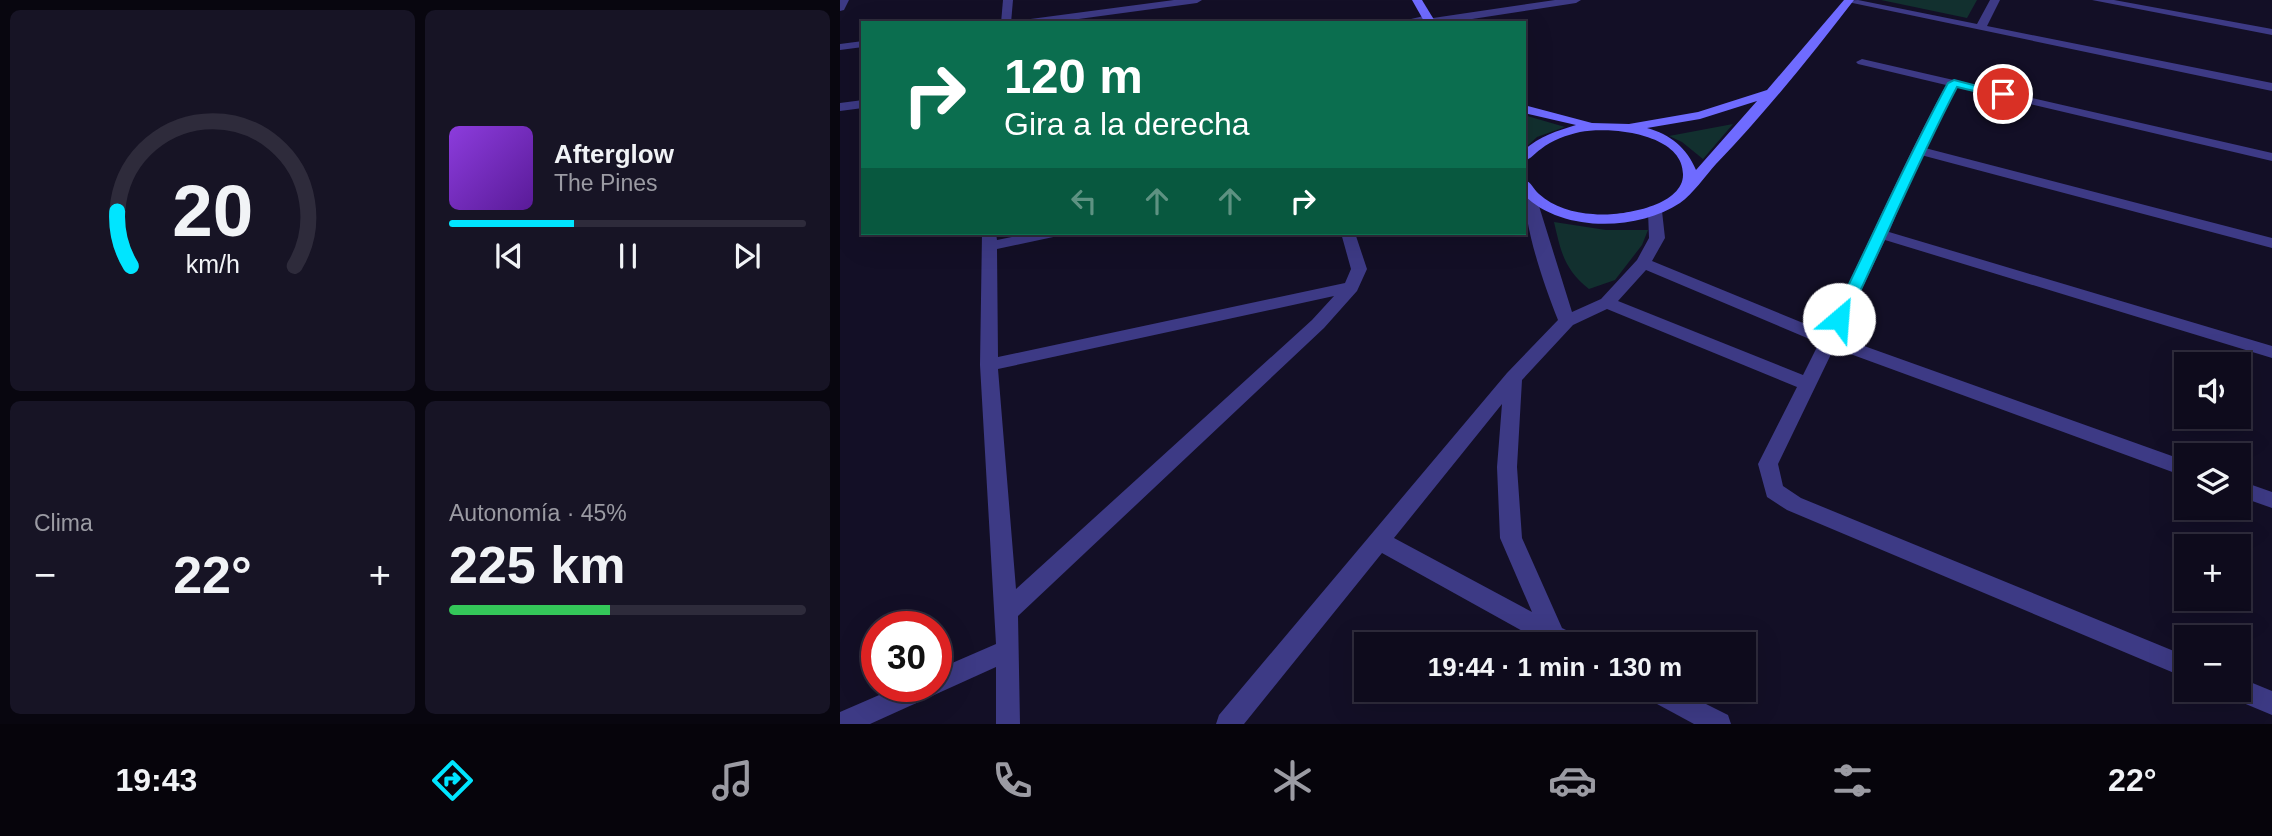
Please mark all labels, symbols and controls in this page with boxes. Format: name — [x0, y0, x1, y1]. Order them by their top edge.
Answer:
icon: right — [889, 49, 980, 140]
text: 120 m — [1004, 49, 1143, 103]
pin — [1973, 64, 2033, 124]
icon: arrive — [1984, 75, 2022, 113]
text: Gira a la derecha — [1004, 106, 1249, 142]
text: Afterglow — [554, 139, 674, 169]
text: The Pines — [554, 170, 658, 196]
text: 20 — [172, 171, 253, 252]
icon: left — [1065, 182, 1103, 220]
icon: ahead — [1138, 182, 1176, 220]
icon: ahead — [1211, 182, 1249, 220]
icon: right — [1284, 182, 1322, 220]
icon: previous — [490, 237, 528, 275]
icon: pause — [609, 237, 647, 275]
icon: next — [728, 237, 766, 275]
text: km/h — [185, 250, 240, 278]
position arrow — [1802, 282, 1876, 356]
map controls — [2174, 352, 2251, 702]
button: sound — [2174, 352, 2251, 429]
button: layers — [2174, 443, 2251, 520]
text: Autonomía · 45% — [449, 500, 627, 526]
text: Clima — [34, 510, 93, 536]
button: + — [2174, 534, 2251, 611]
text: 225 km — [449, 536, 625, 594]
text: 22° — [173, 546, 252, 604]
text: − — [34, 554, 56, 596]
text: + — [369, 554, 391, 596]
speed limit sign: 30 — [861, 611, 952, 702]
button: − — [2174, 625, 2251, 702]
text: 19:44 · 1 min · 130 m — [1428, 652, 1682, 682]
icon: directions — [428, 756, 477, 805]
icon: music — [708, 756, 757, 805]
icon: phone — [988, 756, 1037, 805]
icon: climate — [1268, 756, 1317, 805]
icon: car — [1548, 756, 1597, 805]
icon: filters — [1828, 756, 1877, 805]
text: 19:43 — [115, 762, 197, 798]
text: 22° — [2108, 762, 2157, 798]

